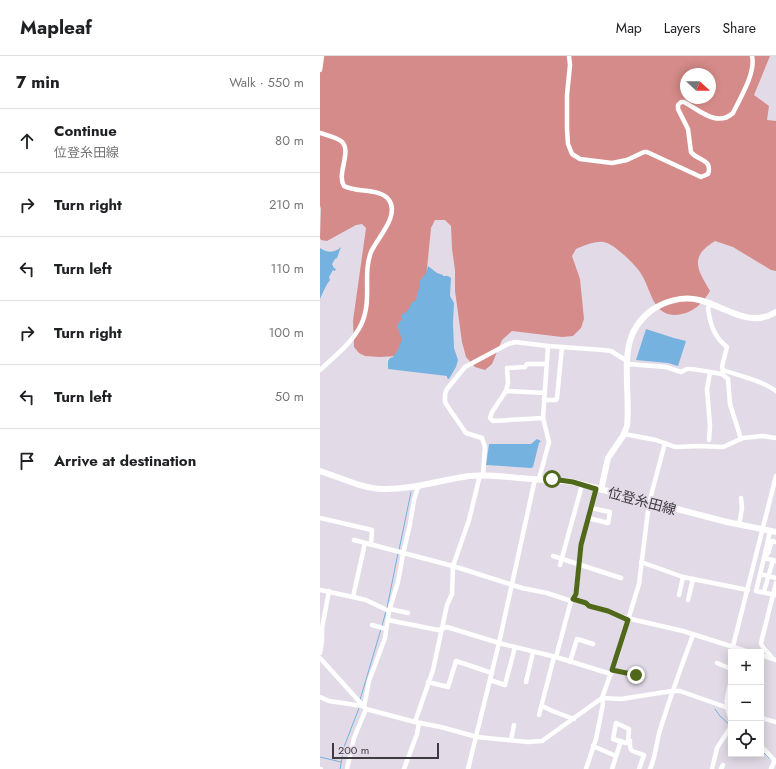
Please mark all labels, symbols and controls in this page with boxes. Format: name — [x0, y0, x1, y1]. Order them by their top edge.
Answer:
text: Mapleaf — [20, 14, 92, 41]
text: Map — [616, 18, 642, 38]
text: Layers — [664, 18, 700, 38]
text: Share — [722, 18, 756, 38]
north arrow — [680, 68, 716, 104]
text: 7 min — [16, 70, 60, 94]
text: Walk · 550 m — [229, 73, 304, 92]
text: Continue — [54, 120, 117, 142]
icon: ahead — [16, 130, 38, 152]
text: 80 m — [275, 131, 304, 150]
text: 位登糸田線 — [54, 143, 119, 162]
icon: right — [16, 194, 38, 216]
text: Turn right — [54, 194, 122, 216]
text: 210 m — [269, 195, 304, 214]
icon: left — [16, 258, 38, 280]
text: Turn left — [54, 258, 112, 280]
text: 110 m — [270, 259, 304, 278]
icon: right — [16, 322, 38, 344]
text: Turn right — [54, 322, 122, 344]
text: 100 m — [269, 323, 304, 342]
icon: left — [16, 386, 38, 408]
text: Turn left — [54, 386, 112, 408]
text: 50 m — [275, 387, 304, 406]
icon: arrive — [16, 450, 38, 472]
text: Arrive at destination — [54, 450, 196, 472]
route start — [543, 470, 561, 488]
street label: 位登糸田線 — [606, 482, 678, 520]
map controls — [728, 649, 764, 757]
button: + — [728, 649, 764, 685]
route end — [627, 666, 645, 684]
button: − — [728, 685, 764, 721]
button: locate — [728, 721, 764, 757]
scale bar — [332, 741, 439, 760]
text: 200 m — [338, 742, 369, 758]

